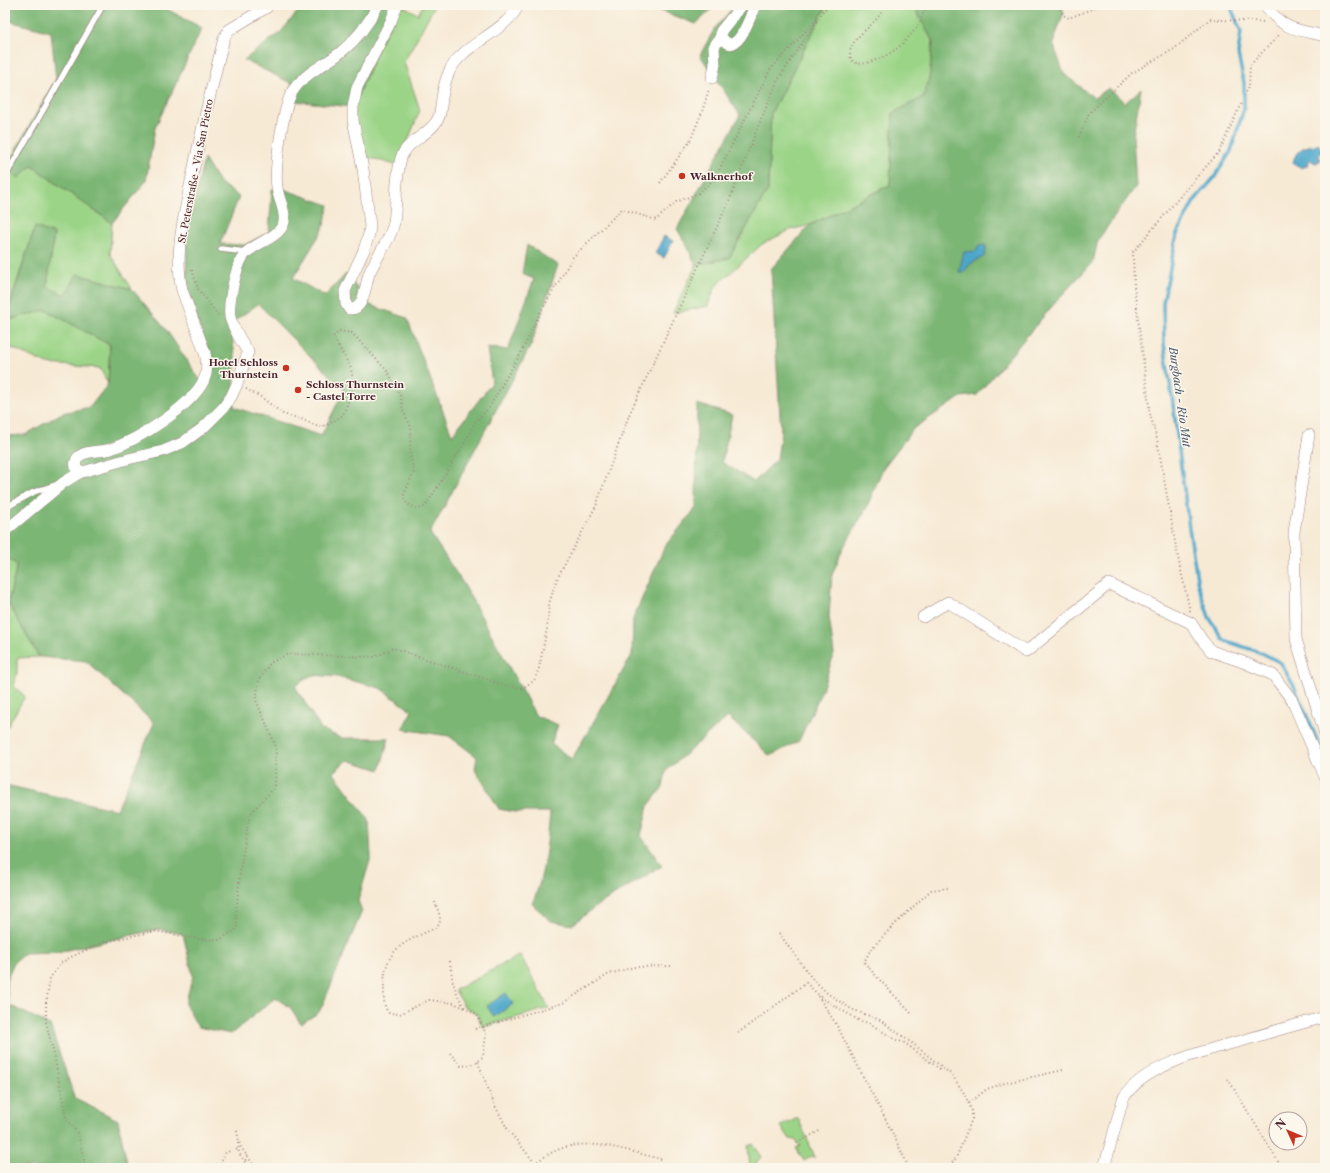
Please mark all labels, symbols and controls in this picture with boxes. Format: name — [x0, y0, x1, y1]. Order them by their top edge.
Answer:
street label: St. Peterstraße - Via San Pietro — [175, 98, 216, 244]
place label: Walknerhof — [689, 170, 754, 183]
marker: Walknerhof — [677, 171, 687, 181]
water label: Burgbach - Rio Mut — [1166, 345, 1194, 449]
place label: Hotel Schloss Thurnstein — [209, 356, 278, 381]
marker: Hotel Schloss Thurnstein — [281, 363, 291, 373]
place label: Schloss Thurnstein - Castel Torre — [306, 378, 404, 403]
marker: Schloss Thurnstein - Castel Torre — [293, 385, 303, 395]
north arrow — [1268, 1111, 1308, 1151]
text: N — [1272, 1115, 1289, 1132]

